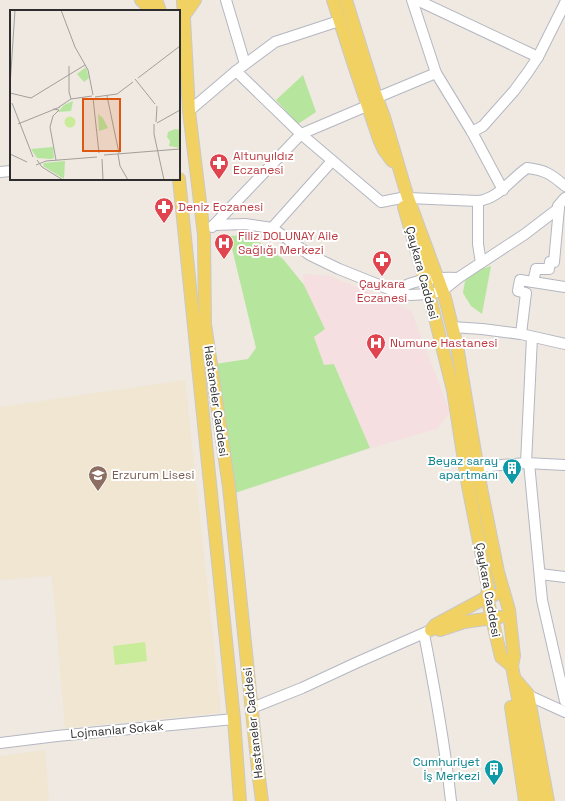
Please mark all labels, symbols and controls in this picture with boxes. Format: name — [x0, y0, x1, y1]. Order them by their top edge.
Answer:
inset map — [10, 10, 180, 180]
place label: Altunyıldız Eczanesi — [233, 148, 294, 178]
pharmacy icon: Altunyıldız Eczanesi — [208, 152, 230, 180]
pharmacy icon: Deniz Eczanesi — [153, 196, 175, 224]
place label: Deniz Eczanesi — [178, 199, 263, 215]
street label: Çaykara Caddesi — [402, 225, 442, 321]
place label: Filiz DOLUNAY Aile Sağlığı Merkezi — [238, 228, 338, 258]
hospital icon: Filiz DOLUNAY Aile Sağlığı Merkezi — [213, 232, 235, 260]
pharmacy icon: Çaykara Eczanesi — [371, 249, 393, 277]
place label: Çaykara Eczanesi — [357, 276, 407, 306]
hospital icon: Numune Hastanesi — [365, 332, 387, 360]
place label: Numune Hastanesi — [390, 335, 498, 351]
street label: Hastaneler Caddesi — [200, 345, 232, 457]
place label: Beyaz saray apartmanı — [428, 453, 498, 483]
building icon: Beyaz saray apartmanı — [501, 457, 523, 485]
school or university icon: Erzurum Lisesi — [87, 464, 109, 492]
place label: Erzurum Lisesi — [112, 467, 194, 483]
street label: Çaykara Caddesi — [472, 542, 504, 639]
street label: Hastaneler Caddesi — [239, 667, 267, 779]
street label: Lojmanlar Sokak — [70, 718, 165, 742]
place label: Cumhuriyet İş Merkezi — [413, 754, 480, 784]
building icon: Cumhuriyet İş Merkezi — [483, 758, 505, 786]

